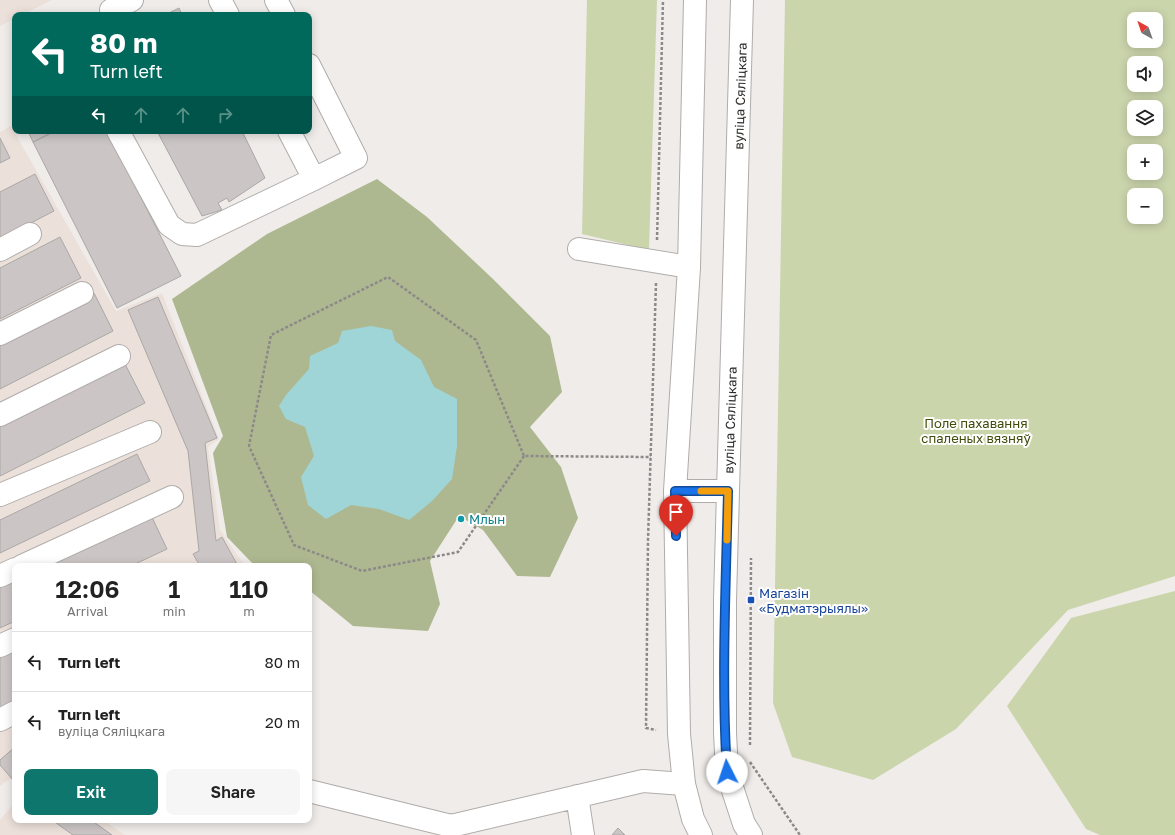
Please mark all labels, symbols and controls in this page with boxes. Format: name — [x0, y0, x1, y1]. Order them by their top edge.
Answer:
north arrow — [1127, 12, 1163, 48]
map controls — [1127, 12, 1163, 224]
text: 80 m — [90, 26, 158, 59]
icon: left — [24, 28, 76, 80]
street label: вуліца Сяліцкага — [730, 42, 750, 150]
button: sound — [1127, 56, 1163, 92]
text: Turn left — [90, 60, 163, 82]
button: layers — [1127, 100, 1163, 136]
icon: left — [88, 104, 110, 126]
icon: ahead — [130, 104, 152, 126]
icon: ahead — [172, 104, 194, 126]
icon: right — [214, 104, 236, 126]
button: + — [1127, 144, 1163, 180]
button: − — [1127, 188, 1163, 224]
street label: вуліца Сяліцкага — [720, 366, 740, 474]
park label: Поле пахавання спаленых вязняў — [921, 415, 1031, 446]
pin — [659, 495, 693, 536]
icon: arrive — [665, 501, 687, 523]
place label: Млын — [469, 511, 505, 527]
marker: Млын — [456, 514, 466, 524]
text: 12:06 — [55, 574, 120, 603]
text: 1 — [168, 574, 180, 603]
text: 110 — [229, 574, 269, 603]
place label: Магазін «Будматэрыялы» — [759, 585, 868, 616]
marker: Магазін «Будматэрыялы» — [746, 595, 756, 605]
text: Arrival — [67, 603, 108, 619]
text: min — [163, 603, 186, 619]
text: m — [243, 603, 255, 619]
icon: left — [24, 651, 46, 673]
text: Turn left — [58, 653, 120, 671]
text: 80 m — [265, 653, 300, 671]
text: Turn left — [58, 705, 120, 723]
icon: left — [24, 711, 46, 733]
text: 20 m — [265, 713, 300, 731]
text: вуліца Сяліцкага — [58, 723, 165, 739]
position arrow — [706, 751, 748, 793]
button: Exit — [24, 769, 158, 815]
button: Share — [166, 769, 300, 815]

